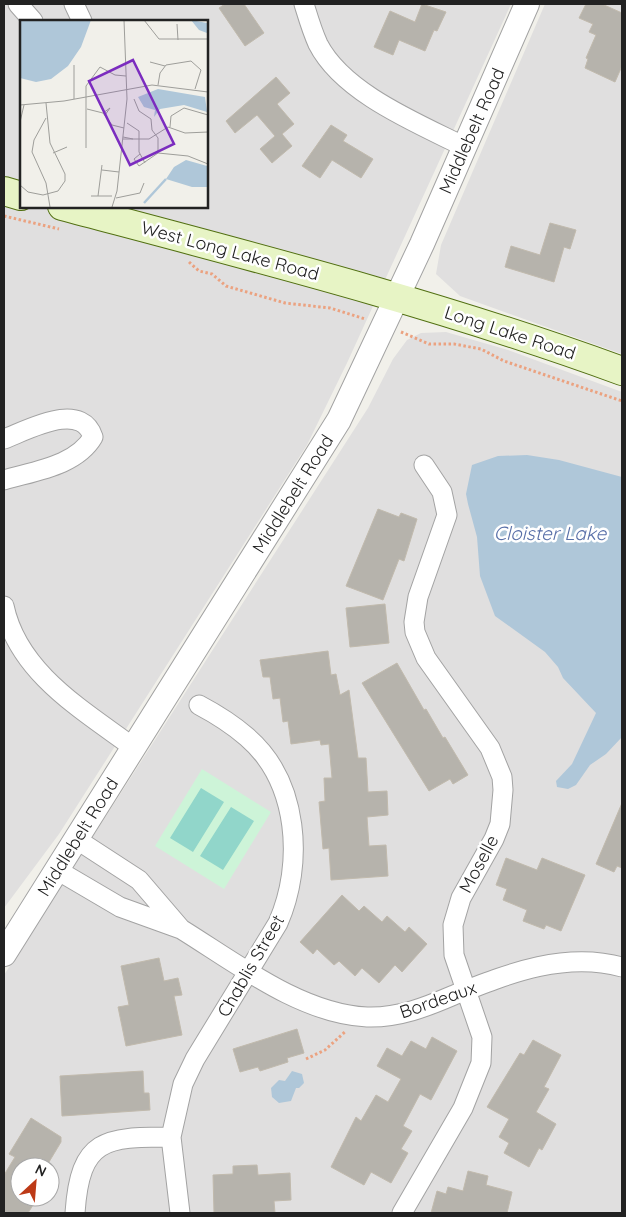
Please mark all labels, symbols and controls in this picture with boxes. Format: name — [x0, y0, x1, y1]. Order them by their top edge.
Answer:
inset map — [20, 20, 208, 208]
street label: Middlebelt Road — [433, 64, 510, 197]
street label: West Long Lake Road — [139, 216, 322, 285]
street label: Long Lake Road — [442, 301, 579, 365]
street label: Middlebelt Road — [247, 430, 338, 557]
water label: Cloister Lake — [494, 521, 608, 545]
street label: Middlebelt Road — [32, 773, 123, 900]
street label: Moselle — [454, 831, 503, 897]
street label: Chablis Street — [212, 910, 289, 1021]
street label: Bordeaux — [396, 976, 480, 1023]
north arrow — [10, 1157, 60, 1207]
text: N — [32, 1160, 49, 1181]

